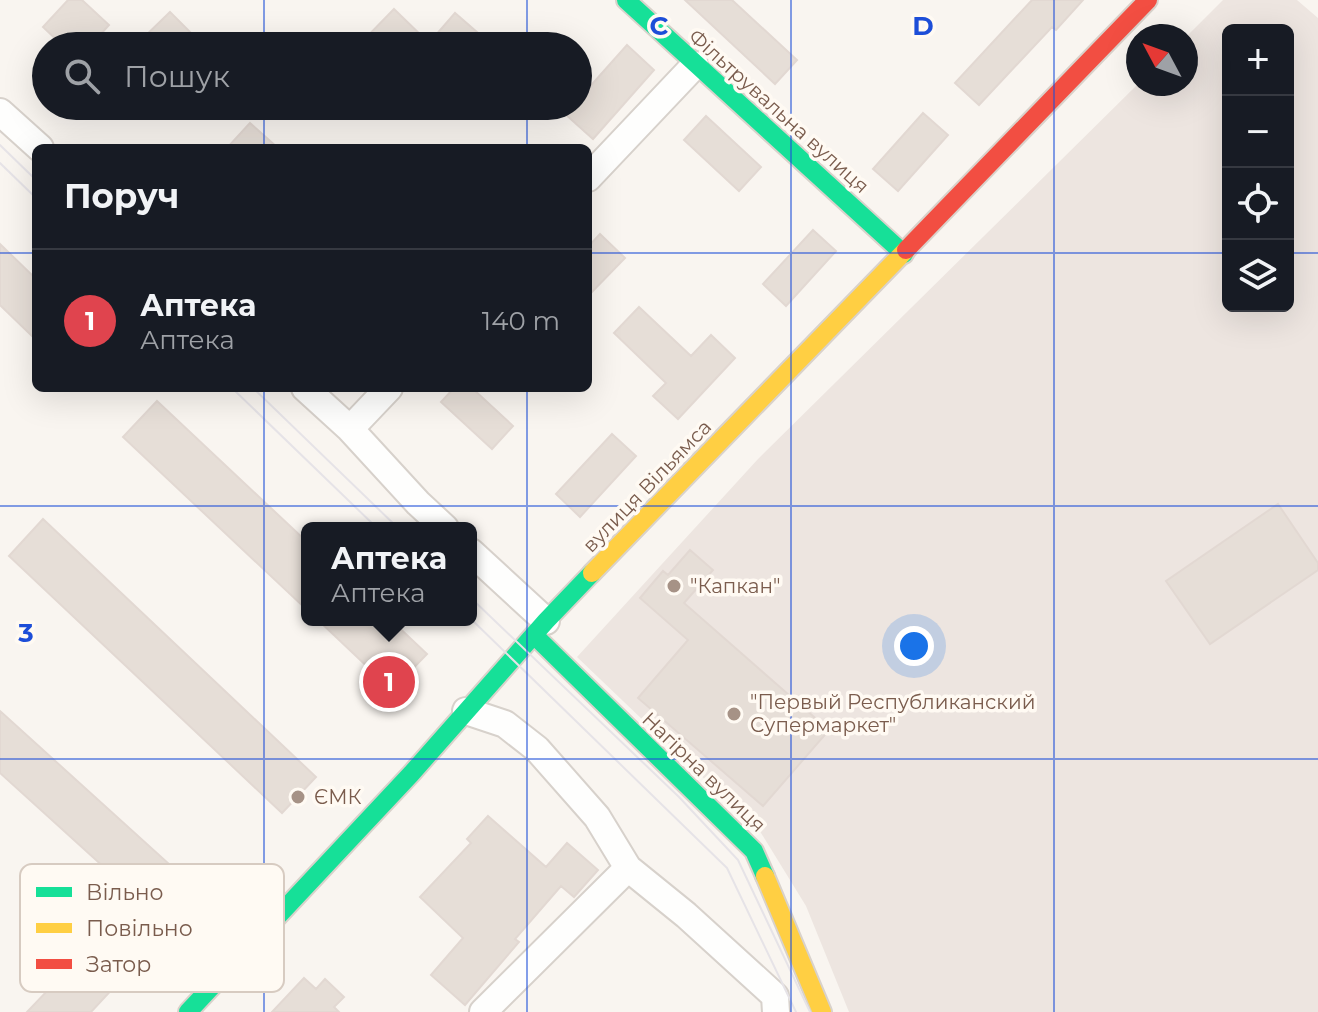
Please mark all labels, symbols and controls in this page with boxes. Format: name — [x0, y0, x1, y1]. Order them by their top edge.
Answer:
text: C — [650, 10, 669, 42]
text: D — [912, 10, 934, 42]
street label: Фільтрувальна вулиця — [684, 24, 874, 198]
north arrow — [1126, 24, 1198, 96]
map controls — [1222, 24, 1294, 312]
button: + — [1222, 24, 1294, 96]
search box — [32, 32, 592, 120]
icon: search — [60, 54, 104, 98]
text: Пошук — [124, 58, 230, 95]
button: − — [1222, 96, 1294, 168]
button: locate — [1222, 168, 1294, 240]
text: Поруч — [64, 175, 179, 217]
button: layers — [1222, 240, 1294, 312]
text: Аптека — [140, 287, 256, 324]
text: 1 — [85, 305, 95, 337]
text: 140 m — [482, 305, 560, 337]
text: Аптека — [140, 324, 235, 356]
street label: вулиця Вільямса — [578, 415, 716, 557]
popup — [301, 522, 477, 626]
text: Аптека — [331, 540, 447, 577]
place label: "Капкан" — [690, 574, 780, 598]
text: Аптека — [331, 577, 425, 609]
marker: "Капкан" — [665, 577, 683, 595]
text: 3 — [17, 617, 34, 649]
your location — [894, 626, 934, 666]
pin: 1 — [363, 652, 415, 712]
place label: "Первый Республиканский Супермаркет" — [750, 690, 1035, 737]
marker: "Первый Республиканский Супермаркет" — [725, 705, 743, 723]
street label: Нагірна вулиця — [637, 707, 771, 837]
place label: ЄМК — [314, 785, 361, 809]
marker: ЄМК — [289, 788, 307, 806]
legend — [20, 864, 284, 992]
text: Вільно — [86, 879, 164, 906]
text: Повільно — [86, 915, 193, 942]
text: Затор — [86, 951, 151, 978]

